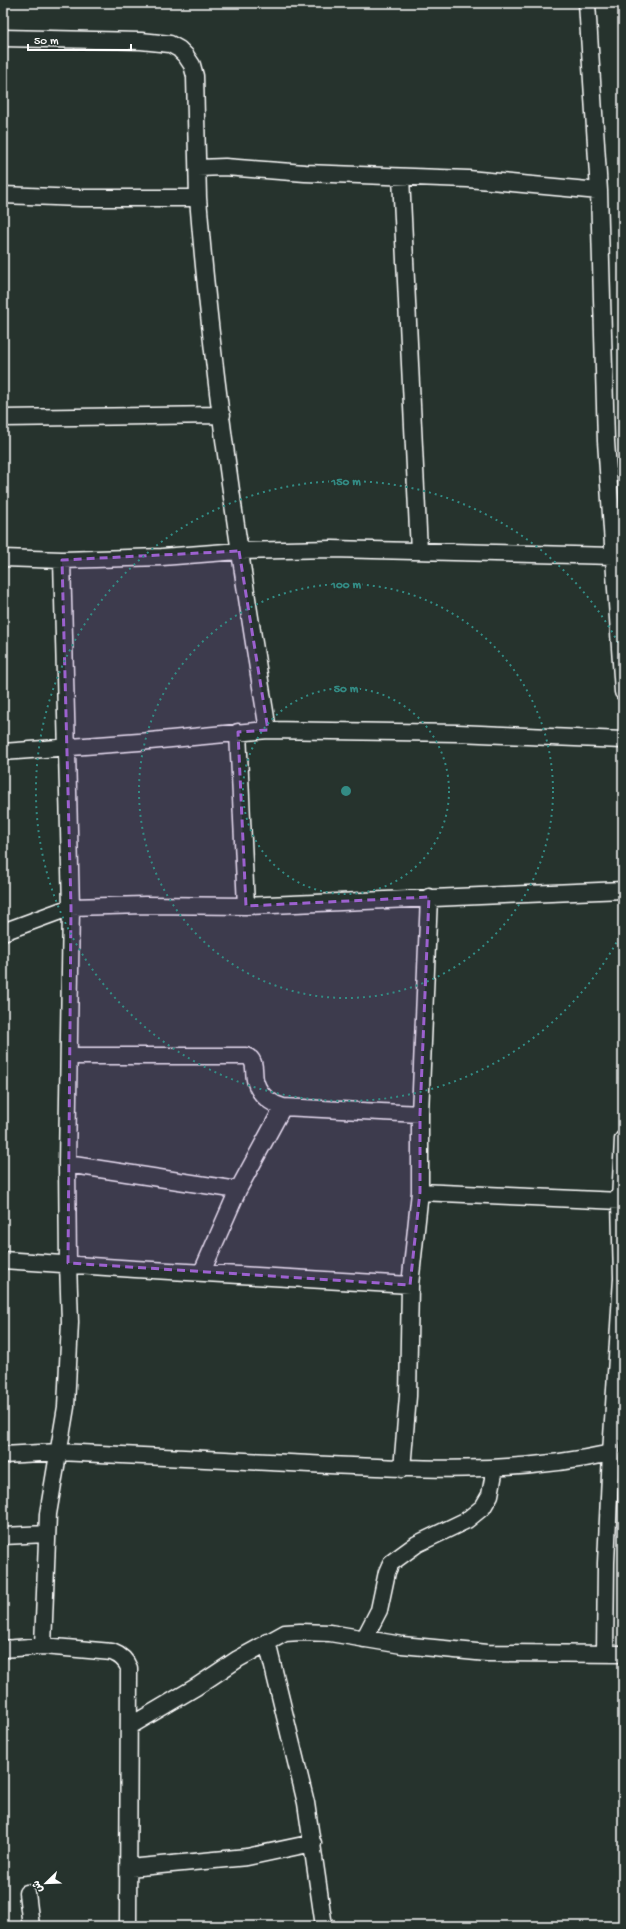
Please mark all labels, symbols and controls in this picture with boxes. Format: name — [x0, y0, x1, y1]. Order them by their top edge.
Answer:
scale bar — [28, 26, 131, 52]
text: 50 m — [34, 35, 59, 49]
text: 150 m — [330, 476, 361, 490]
text: 100 m — [330, 579, 361, 593]
text: 50 m — [334, 683, 359, 697]
centre of rings — [339, 784, 353, 798]
north arrow — [26, 1863, 66, 1903]
text: ش — [31, 1878, 47, 1894]

